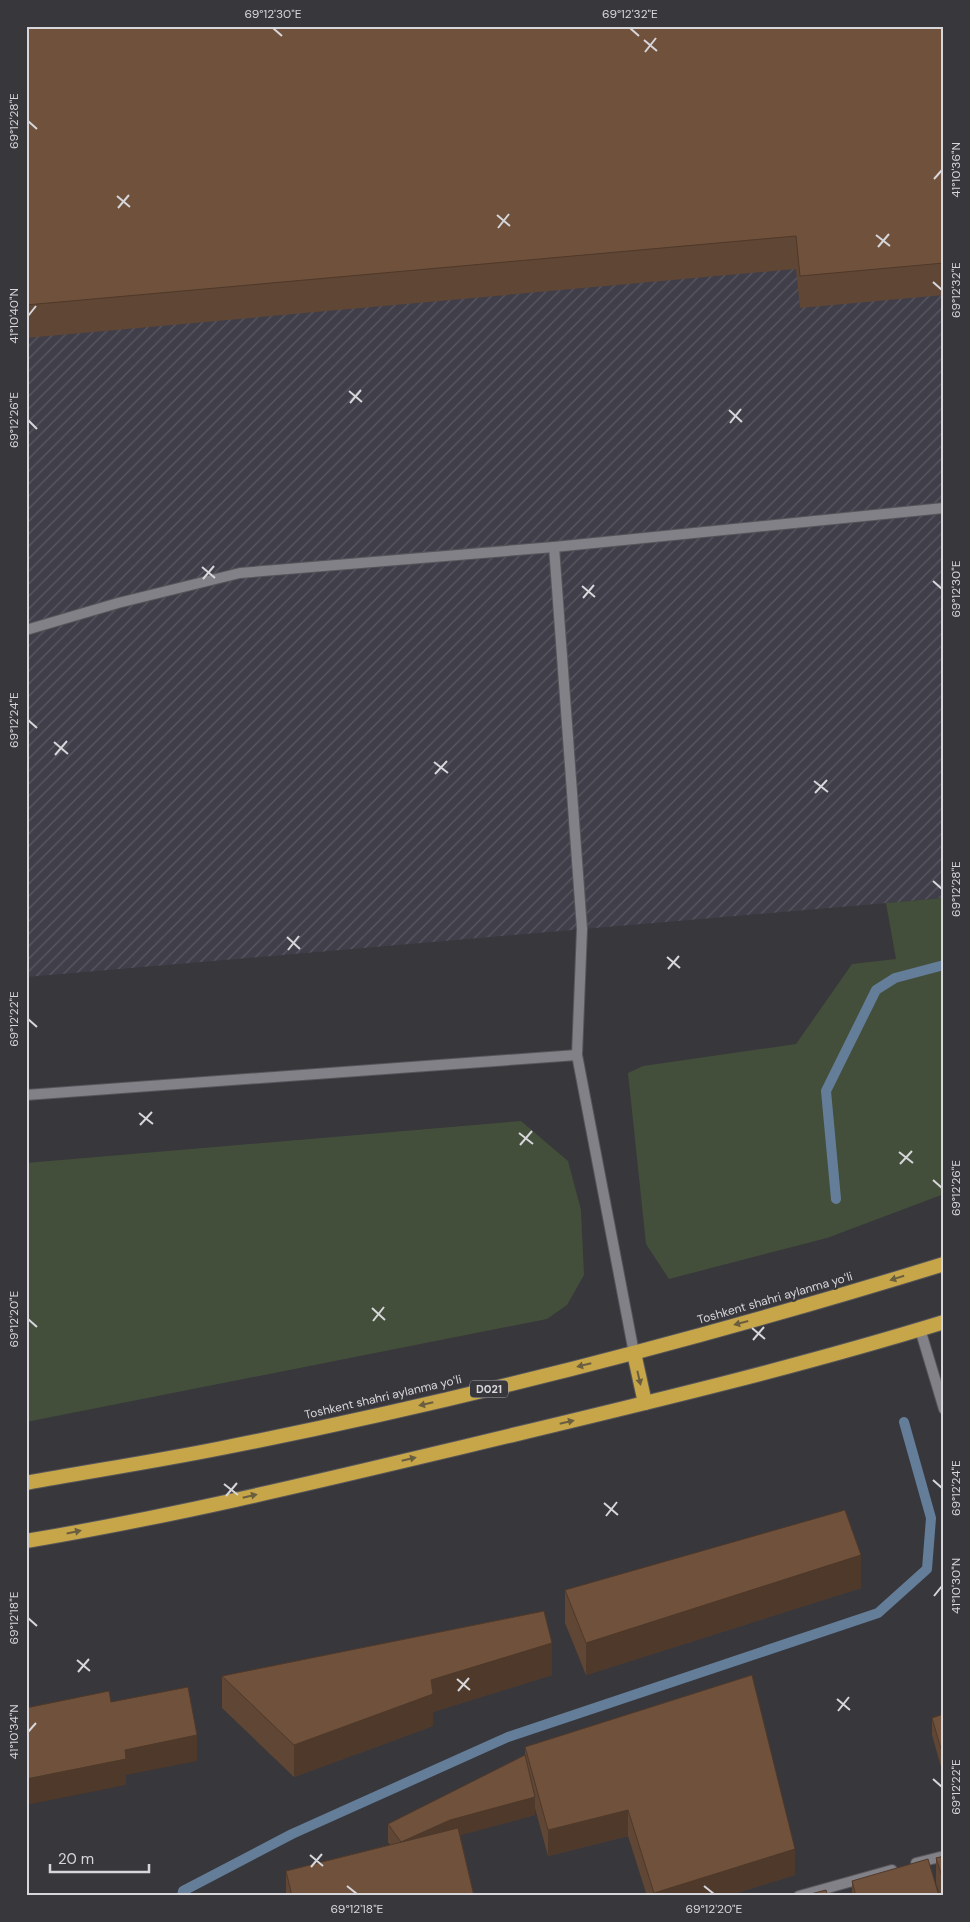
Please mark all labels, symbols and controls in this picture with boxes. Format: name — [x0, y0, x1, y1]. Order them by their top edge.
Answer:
text: 69°12'30"E — [244, 6, 302, 22]
text: 69°12'32"E — [602, 6, 658, 22]
text: 69°12'28"E — [6, 93, 22, 149]
text: 41°10'36"N — [948, 142, 964, 198]
text: 69°12'32"E — [948, 262, 964, 318]
text: 41°10'40"N — [6, 288, 22, 344]
text: 69°12'26"E — [6, 392, 22, 448]
text: 69°12'30"E — [948, 560, 964, 618]
text: 69°12'24"E — [6, 692, 22, 748]
text: 69°12'28"E — [948, 861, 964, 917]
text: 69°12'22"E — [6, 991, 22, 1047]
text: 69°12'26"E — [948, 1160, 964, 1216]
street label: Toshkent shahri aylanma yoʻli — [696, 1268, 855, 1328]
one-way arrow — [890, 1275, 905, 1282]
text: 69°12'20"E — [6, 1290, 22, 1347]
one-way arrow — [734, 1319, 749, 1327]
one-way arrow — [577, 1361, 592, 1369]
one-way arrow — [636, 1370, 644, 1385]
street label: Toshkent shahri aylanma yoʻli — [303, 1371, 463, 1423]
road number: D021 — [470, 1380, 508, 1398]
one-way arrow — [419, 1400, 434, 1408]
one-way arrow — [559, 1418, 574, 1426]
one-way arrow — [401, 1455, 416, 1463]
text: 69°12'24"E — [948, 1460, 964, 1516]
one-way arrow — [243, 1492, 258, 1500]
one-way arrow — [67, 1528, 82, 1536]
text: 41°10'30"N — [948, 1558, 964, 1614]
text: 69°12'18"E — [6, 1591, 22, 1644]
text: 41°10'34"N — [6, 1704, 22, 1760]
text: 69°12'22"E — [948, 1759, 964, 1815]
scale bar — [50, 1842, 149, 1874]
text: 20 m — [58, 1849, 94, 1869]
text: 69°12'18"E — [331, 1901, 384, 1917]
text: 69°12'20"E — [686, 1901, 743, 1917]

